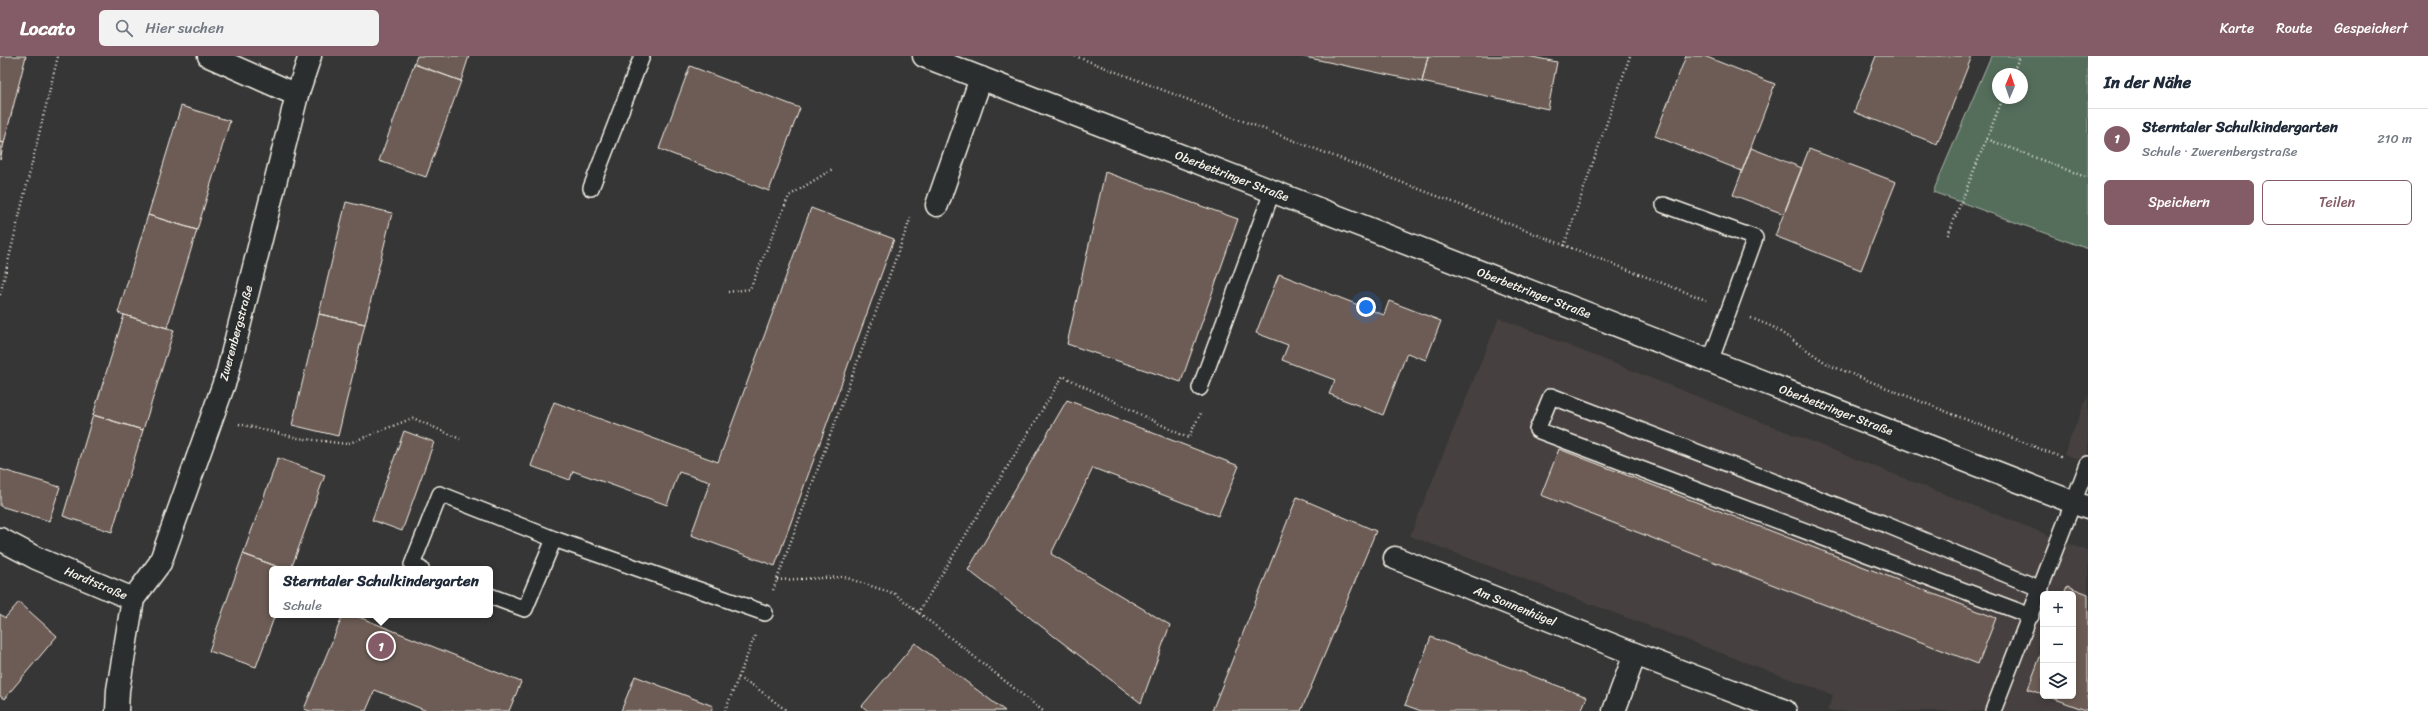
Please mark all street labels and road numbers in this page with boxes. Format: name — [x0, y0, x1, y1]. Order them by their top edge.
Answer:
street label: Oberbettringer Straße — [1172, 144, 1292, 208]
street label: Oberbettringer Straße — [1474, 261, 1594, 325]
street label: Zwerenbergstraße — [213, 283, 259, 383]
street label: Oberbettringer Straße — [1776, 378, 1896, 442]
street label: Hardtstraße — [61, 560, 131, 606]
street label: Am Sonnenhügel — [1469, 579, 1560, 633]

